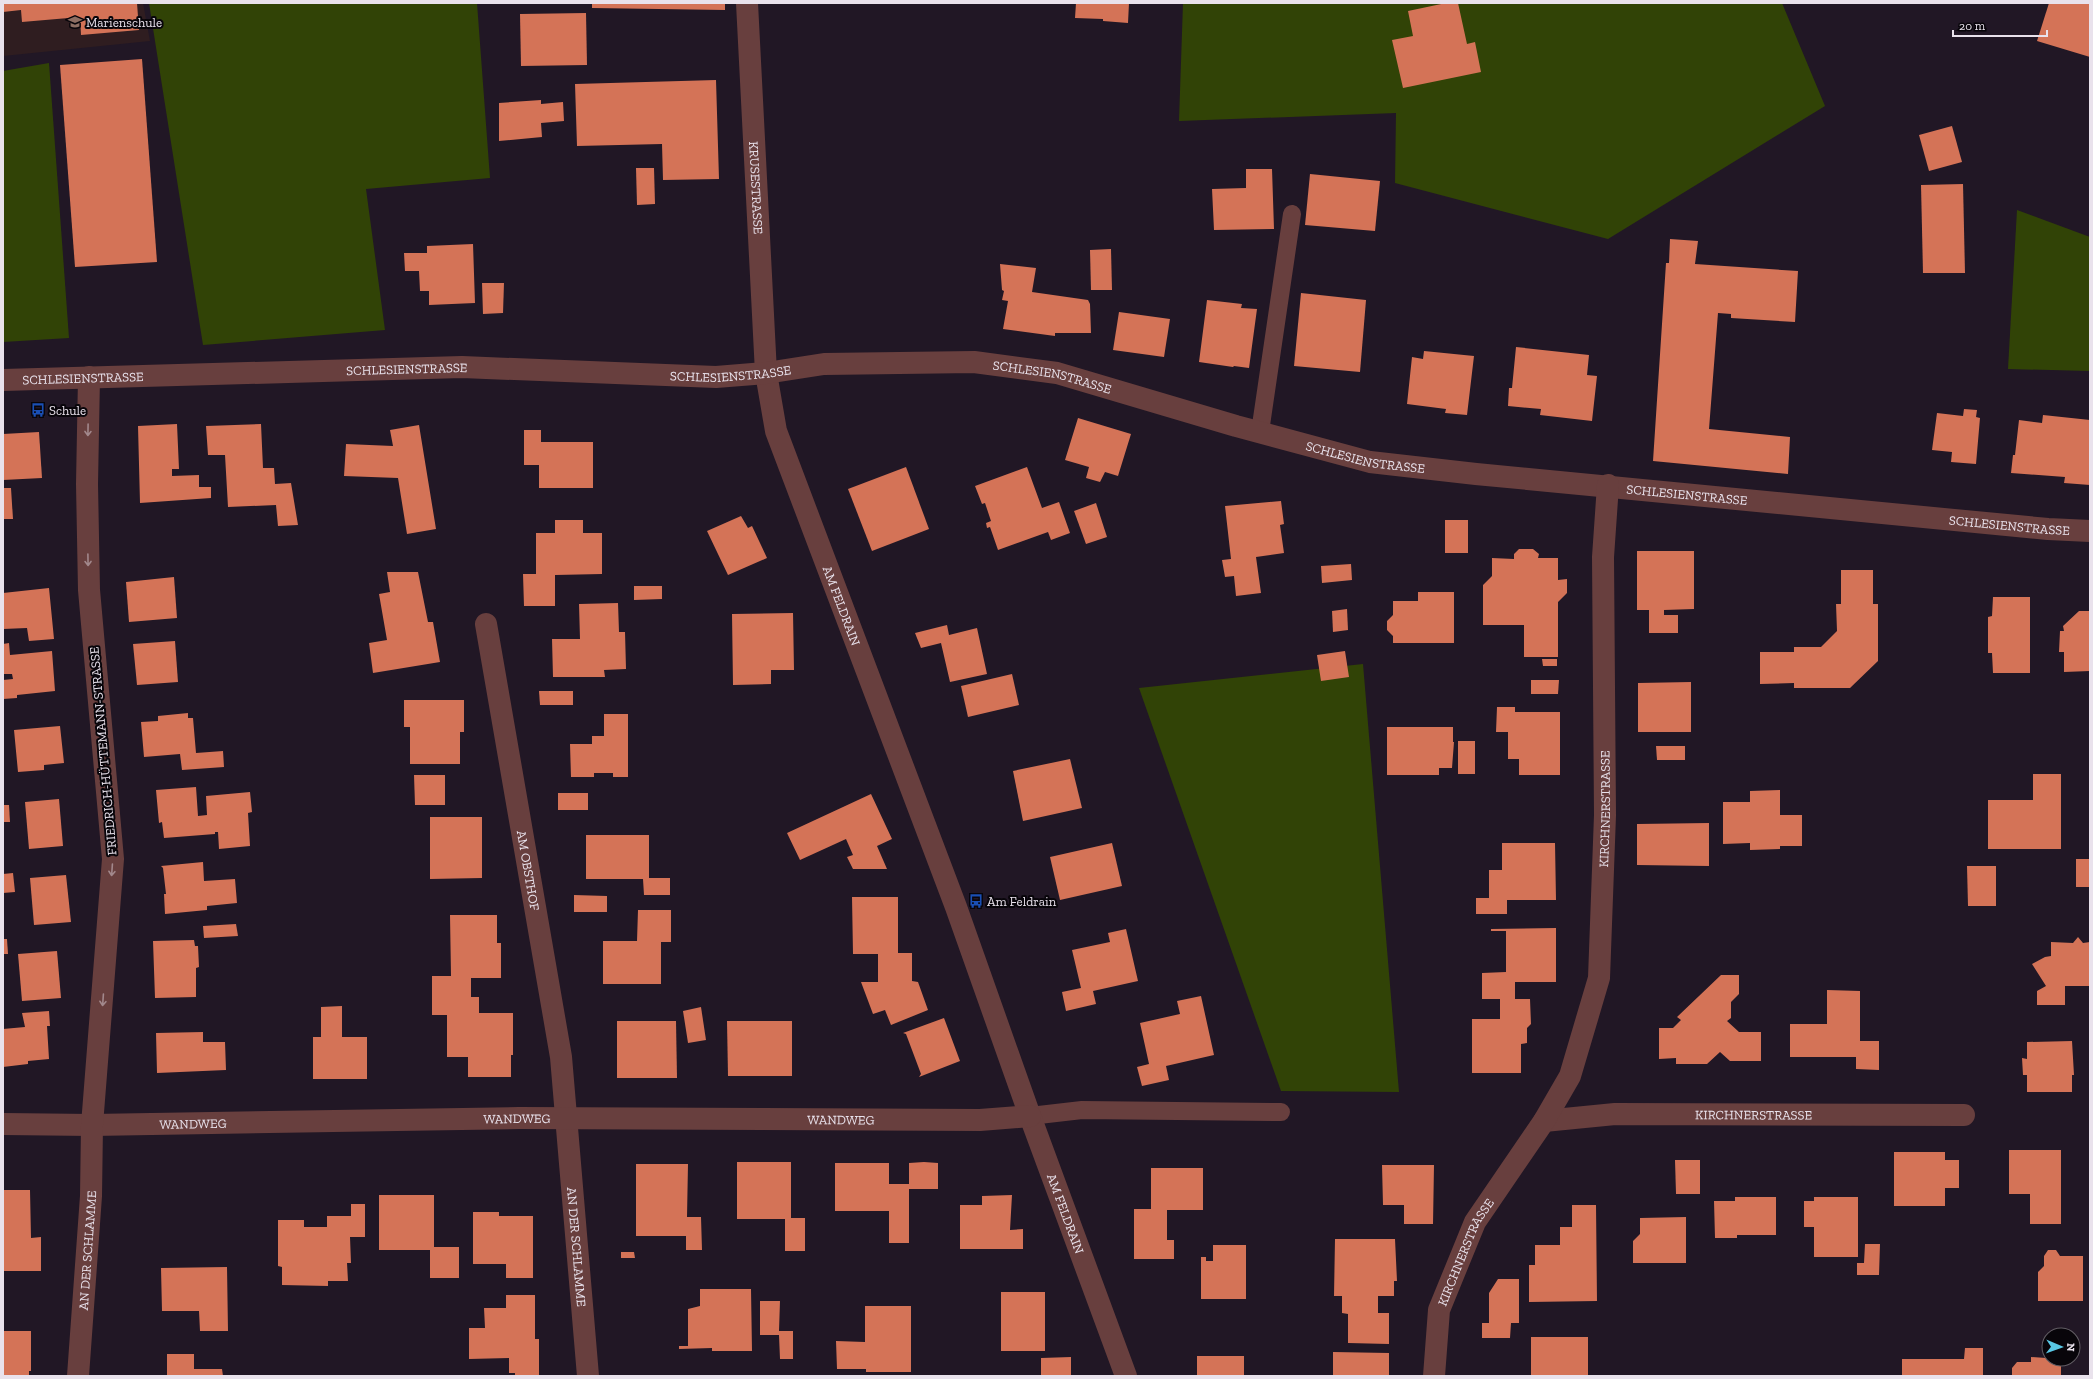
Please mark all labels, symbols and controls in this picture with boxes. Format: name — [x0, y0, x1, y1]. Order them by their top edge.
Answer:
scale bar — [1953, 12, 2047, 38]
school or university icon: Marienschule — [67, 14, 83, 30]
place label: Marienschule — [86, 15, 162, 30]
text: 20 m — [1959, 19, 1986, 33]
street label: KRUSESTRASSE — [747, 141, 766, 235]
street label: SCHLESIENSTRASSE — [992, 357, 1114, 396]
street label: SCHLESIENSTRASSE — [346, 359, 468, 378]
street label: SCHLESIENSTRASSE — [670, 362, 792, 385]
street label: SCHLESIENSTRASSE — [22, 369, 144, 387]
bus stop icon: Schule — [30, 402, 46, 418]
place label: Schule — [49, 403, 86, 418]
one-way arrow — [84, 423, 92, 436]
street label: SCHLESIENSTRASSE — [1304, 438, 1426, 476]
street label: SCHLESIENSTRASSE — [1626, 481, 1748, 508]
street label: SCHLESIENSTRASSE — [1948, 512, 2071, 538]
one-way arrow — [84, 553, 92, 566]
street label: AM FELDRAIN — [820, 564, 864, 648]
street label: FRIEDRICH-HÜTTEMANN-STRASSE — [86, 646, 120, 856]
street label: KIRCHNERSTRASSE — [1596, 750, 1613, 868]
street label: AM OBSTHOF — [514, 829, 543, 912]
one-way arrow — [109, 863, 116, 876]
bus stop icon: Am Feldrain — [968, 893, 984, 909]
place label: Am Feldrain — [987, 894, 1057, 909]
one-way arrow — [99, 993, 106, 1006]
street label: KIRCHNERSTRASSE — [1695, 1107, 1813, 1122]
street label: WANDWEG — [483, 1110, 551, 1126]
street label: WANDWEG — [807, 1112, 875, 1127]
street label: WANDWEG — [159, 1115, 227, 1131]
street label: AM FELDRAIN — [1044, 1172, 1088, 1256]
street label: AN DER SCHLAMME — [565, 1186, 590, 1308]
street label: AN DER SCHLAMME — [75, 1190, 99, 1311]
street label: KIRCHNERSTRASSE — [1434, 1195, 1497, 1308]
north arrow — [2041, 1327, 2081, 1367]
text: N — [2064, 1343, 2077, 1352]

